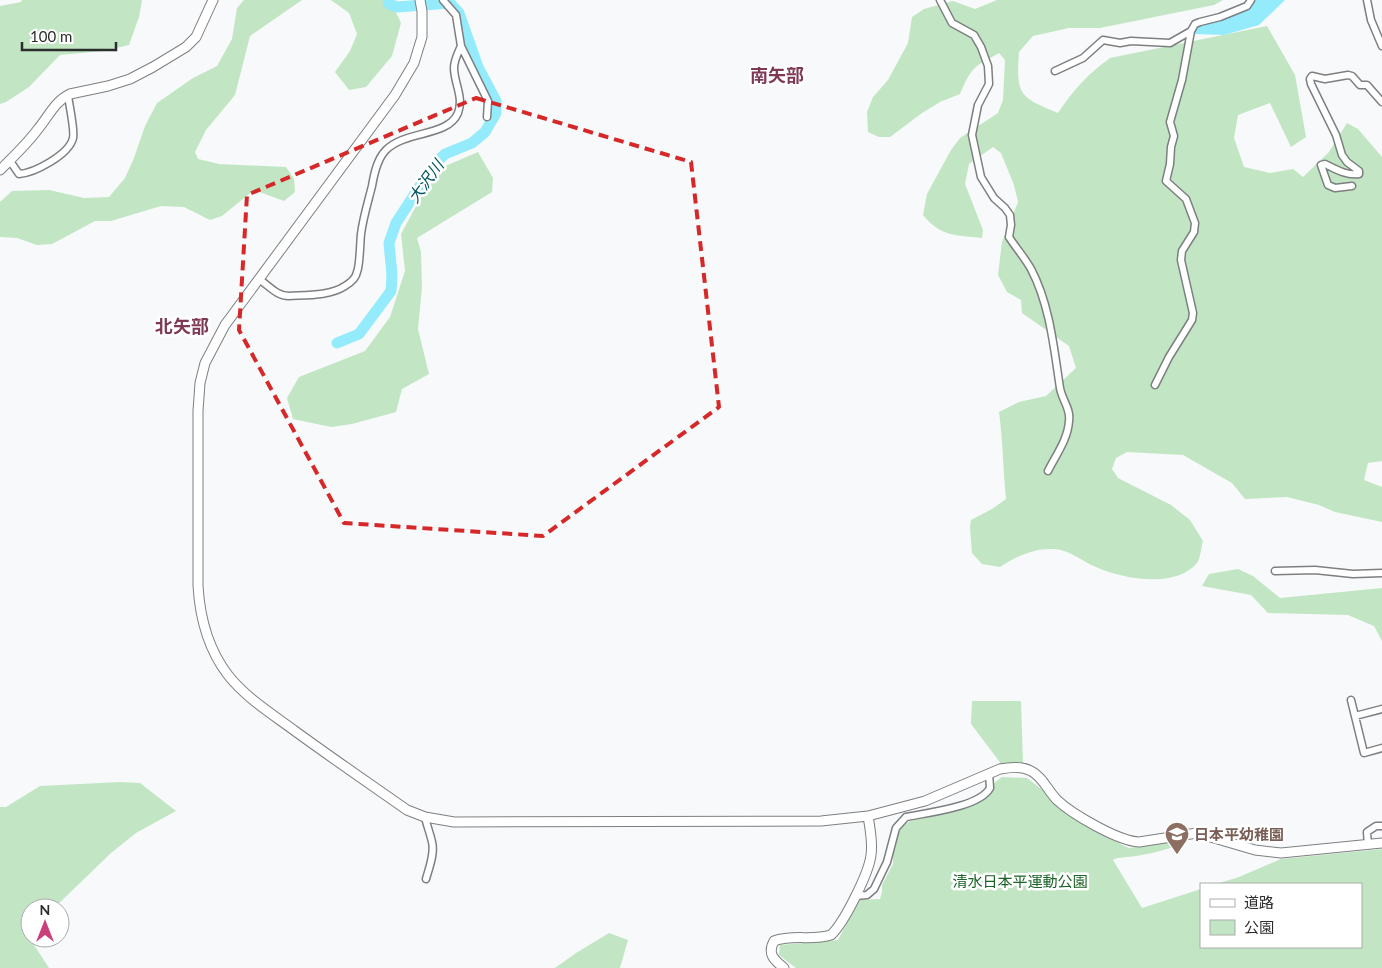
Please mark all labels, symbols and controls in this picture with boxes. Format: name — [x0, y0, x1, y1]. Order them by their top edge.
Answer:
scale bar — [22, 20, 116, 52]
text: 100 m — [30, 27, 72, 45]
district label: 南矢部 — [750, 64, 804, 86]
water label: 大沢川 — [403, 154, 448, 206]
district label: 北矢部 — [155, 315, 209, 337]
school or university icon: 日本平幼稚園 — [1164, 821, 1190, 855]
place label: 日本平幼稚園 — [1194, 825, 1284, 843]
park label: 清水日本平運動公園 — [952, 872, 1088, 890]
legend — [1200, 883, 1362, 948]
text: 道路 — [1244, 893, 1274, 911]
north arrow — [20, 898, 70, 948]
text: N — [40, 901, 50, 918]
text: 公園 — [1244, 918, 1274, 936]

